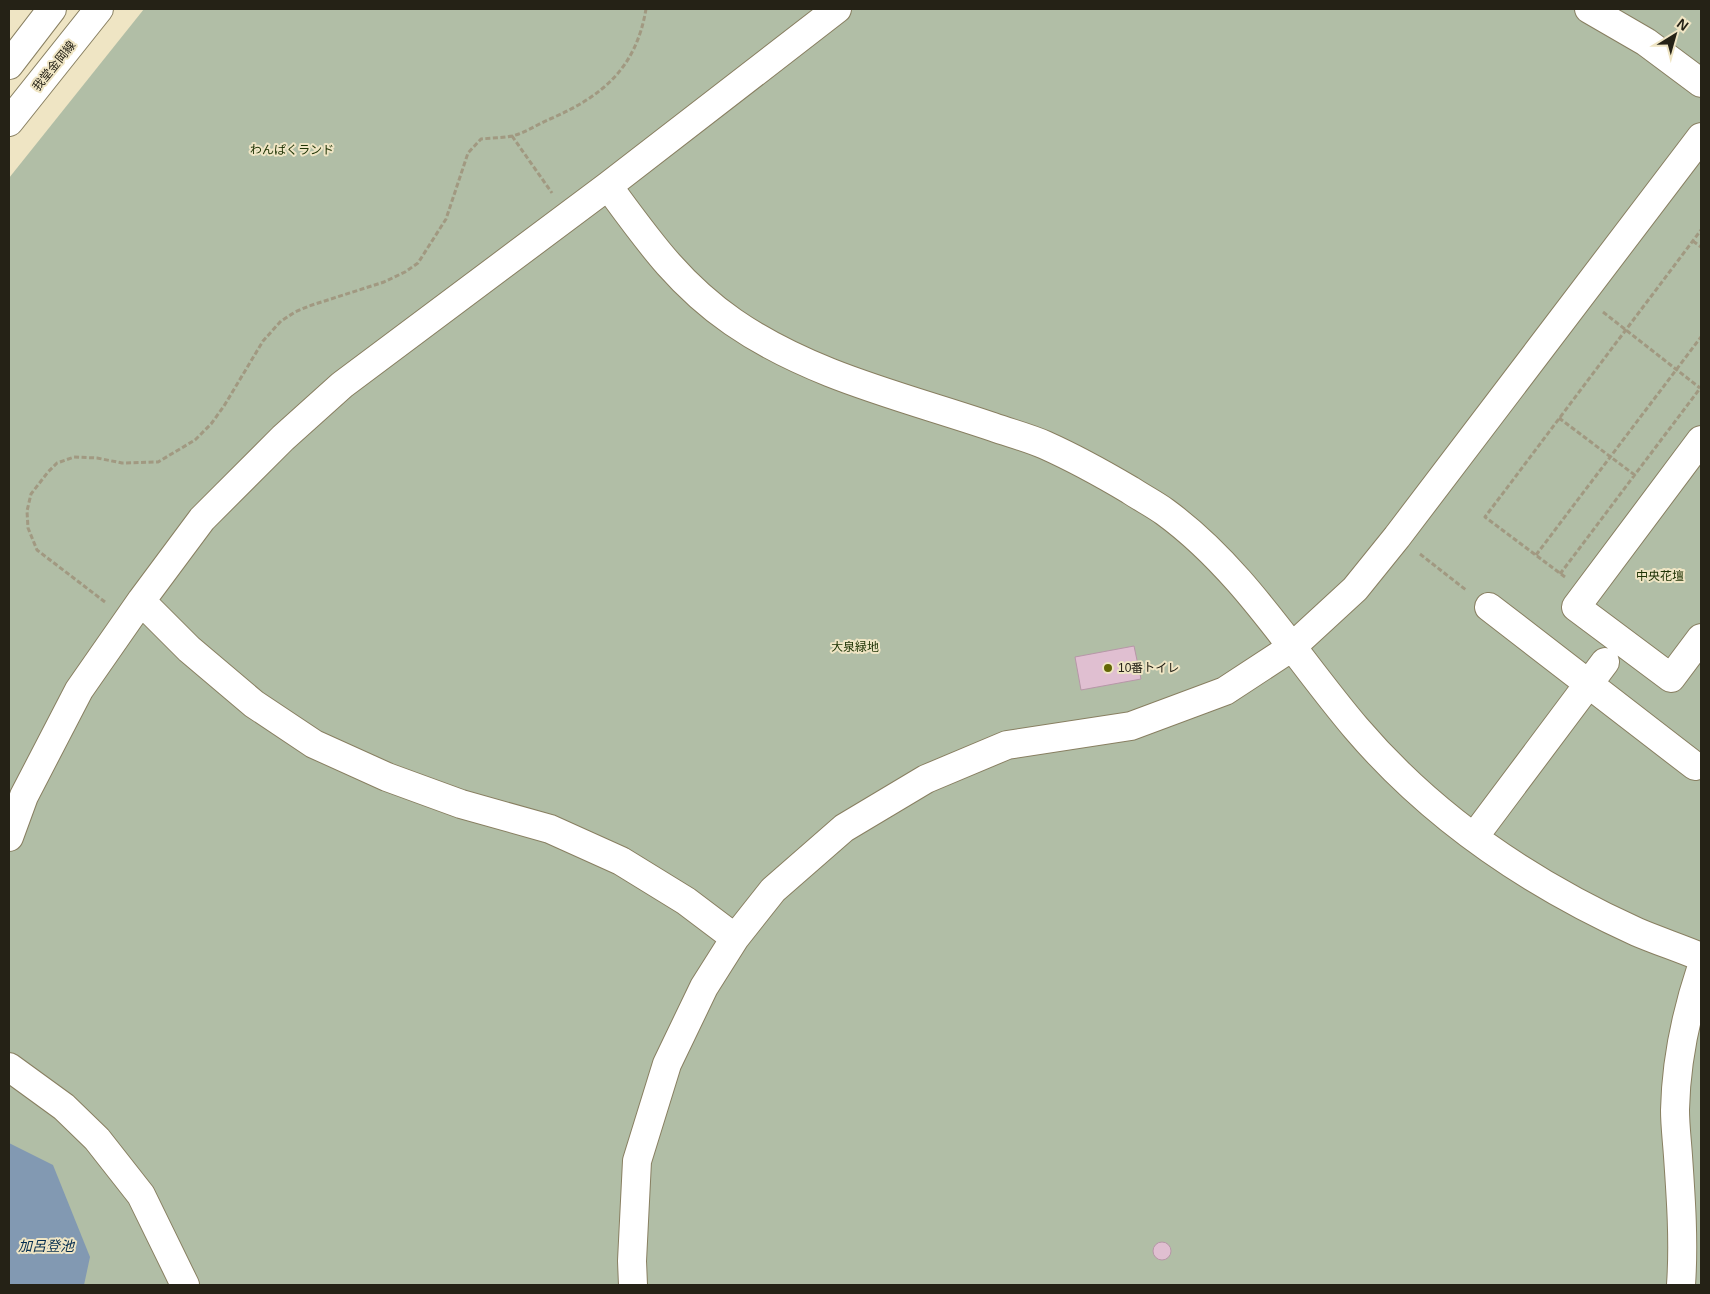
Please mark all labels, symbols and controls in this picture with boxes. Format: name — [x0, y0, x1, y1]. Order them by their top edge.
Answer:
north arrow — [1650, 10, 1700, 60]
text: N — [1674, 15, 1692, 34]
street label: 我堂金岡線 — [30, 38, 78, 94]
park label: わんぱくランド — [250, 143, 334, 157]
park label: 中央花壇 — [1636, 569, 1684, 583]
park label: 大泉緑地 — [831, 640, 879, 654]
place label: 10番トイレ — [1118, 661, 1179, 675]
marker: 10番トイレ — [1102, 662, 1114, 674]
water label: 加呂登池 — [18, 1238, 76, 1254]

